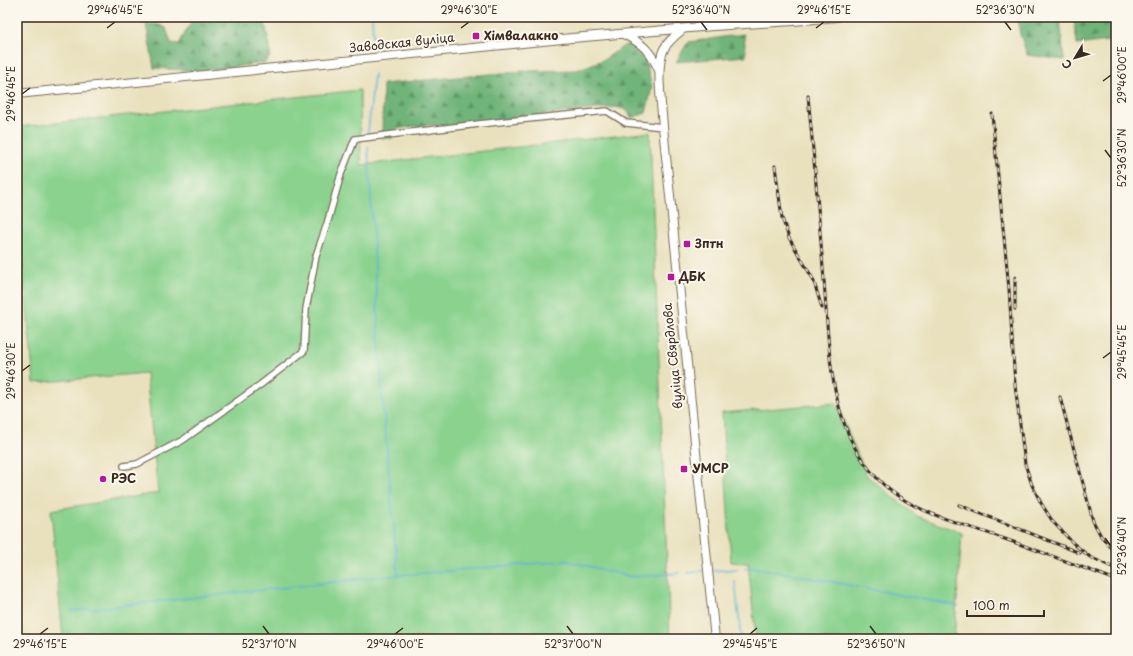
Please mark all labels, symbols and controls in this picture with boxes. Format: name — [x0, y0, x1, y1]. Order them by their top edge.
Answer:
text: 29°46'45"E — [87, 2, 143, 17]
text: 29°46'30"E — [440, 2, 498, 17]
text: 52°36'40"N — [672, 2, 731, 17]
text: 29°46'15"E — [797, 2, 851, 17]
text: 52°36'30"N — [976, 2, 1035, 17]
place label: Хімвалакно — [484, 26, 558, 44]
street label: Заводская вуліца — [349, 27, 456, 56]
marker: Хімвалакно — [471, 31, 481, 41]
north arrow — [1055, 38, 1095, 78]
text: 29°46'00"E — [1114, 46, 1129, 104]
text: С — [1057, 56, 1076, 73]
text: 29°46'45"E — [3, 66, 18, 122]
text: 52°36'30"N — [1114, 128, 1129, 187]
place label: Зптн — [694, 234, 724, 252]
marker: Зптн — [682, 239, 692, 249]
place label: ДБК — [678, 267, 706, 285]
marker: ДБК — [666, 272, 676, 282]
street label: вуліца Свярдлова — [657, 302, 687, 410]
text: 29°45'45"E — [1114, 324, 1129, 380]
text: 29°46'30"E — [3, 342, 18, 400]
place label: УМСР — [692, 459, 729, 477]
marker: УМСР — [679, 464, 689, 474]
place label: РЭС — [111, 469, 136, 487]
marker: РЭС — [98, 474, 108, 484]
text: 52°36'40"N — [1114, 516, 1129, 575]
scale bar — [967, 592, 1044, 618]
text: 100 m — [973, 596, 1010, 614]
text: 29°46'15"E — [13, 636, 67, 651]
text: 52°37'10"N — [241, 636, 297, 651]
text: 29°46'00"E — [366, 636, 424, 651]
text: 52°37'00"N — [544, 636, 602, 651]
text: 29°45'45"E — [722, 636, 778, 651]
text: 52°36'50"N — [847, 636, 905, 651]

